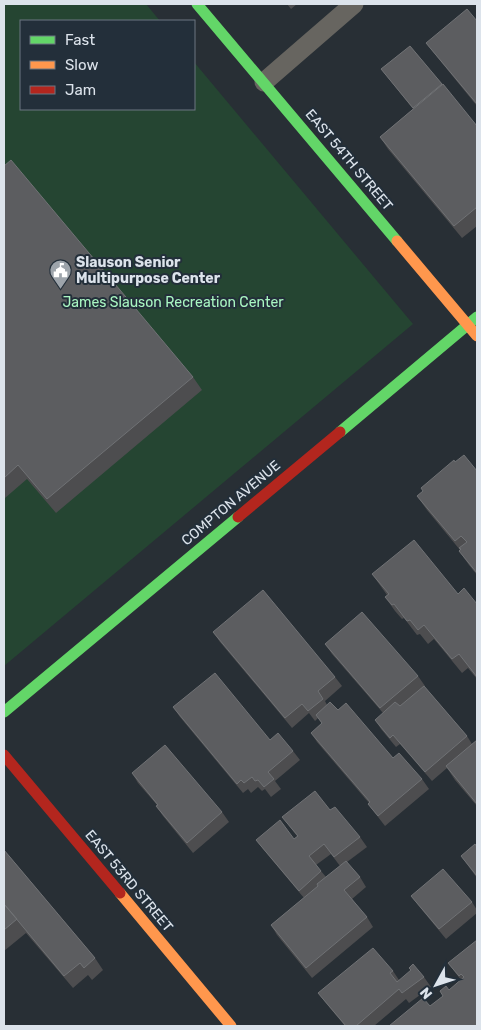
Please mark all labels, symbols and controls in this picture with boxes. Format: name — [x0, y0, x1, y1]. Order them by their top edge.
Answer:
legend — [20, 20, 195, 110]
text: Fast — [65, 31, 95, 49]
text: Slow — [65, 56, 98, 74]
text: Jam — [65, 81, 96, 99]
street label: EAST 54TH STREET — [302, 106, 396, 214]
place label: Slauson Senior Multipurpose Center — [76, 254, 221, 287]
public building icon: Slauson Senior Multipurpose Center — [48, 258, 72, 289]
park label: James Slauson Recreation Center — [62, 294, 284, 311]
street label: COMPTON AVENUE — [178, 457, 284, 549]
street label: EAST 53RD STREET — [82, 827, 176, 935]
north arrow — [411, 960, 461, 1010]
text: N — [417, 984, 436, 1002]

